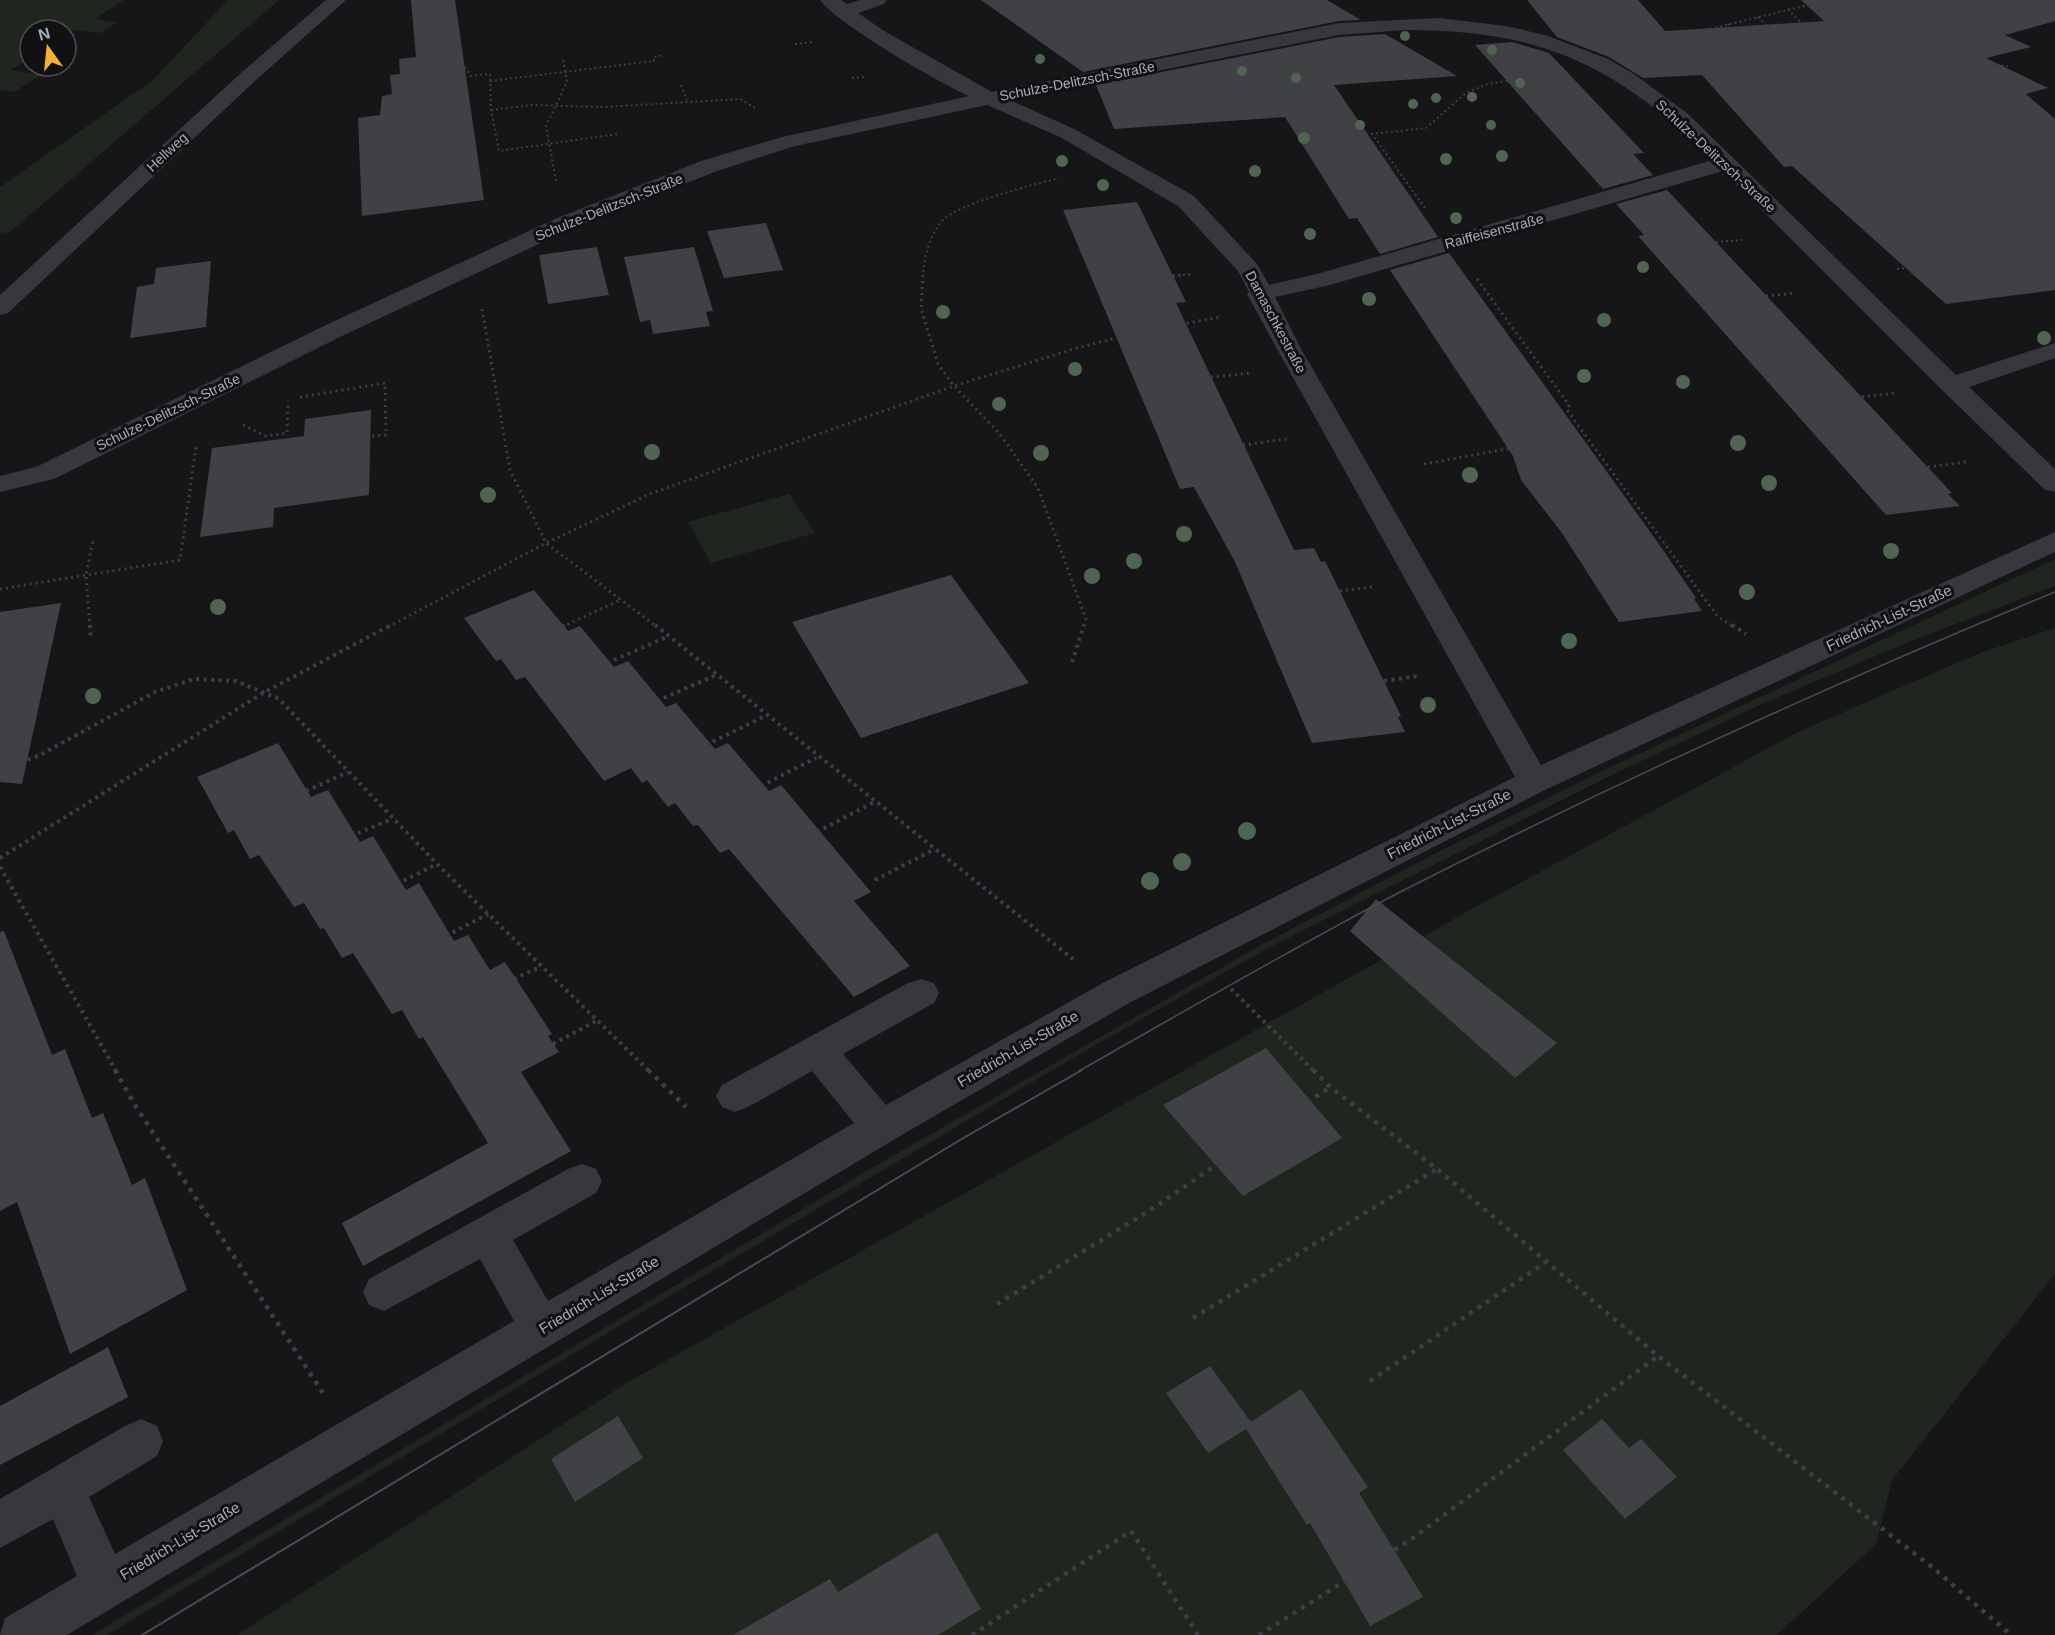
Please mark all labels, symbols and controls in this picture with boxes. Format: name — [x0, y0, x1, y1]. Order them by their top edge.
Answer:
north arrow — [18, 18, 78, 78]
text: N — [36, 24, 52, 44]
street label: Schulze-Delitzsch-Straße — [998, 58, 1156, 104]
street label: Schulze-Delitzsch-Straße — [1653, 96, 1779, 216]
street label: Hellweg — [143, 129, 191, 175]
street label: Schulze-Delitzsch-Straße — [533, 170, 685, 244]
street label: Raiffeisenstraße — [1443, 210, 1545, 252]
street label: Damaschkestraße — [1242, 268, 1310, 376]
street label: Schulze-Delitzsch-Straße — [94, 370, 243, 454]
street label: Friedrich-List-Straße — [1823, 581, 1954, 654]
street label: Friedrich-List-Straße — [1384, 785, 1514, 862]
street label: Friedrich-List-Straße — [954, 1007, 1081, 1090]
street label: Friedrich-List-Straße — [536, 1252, 662, 1337]
street label: Friedrich-List-Straße — [117, 1498, 243, 1583]

